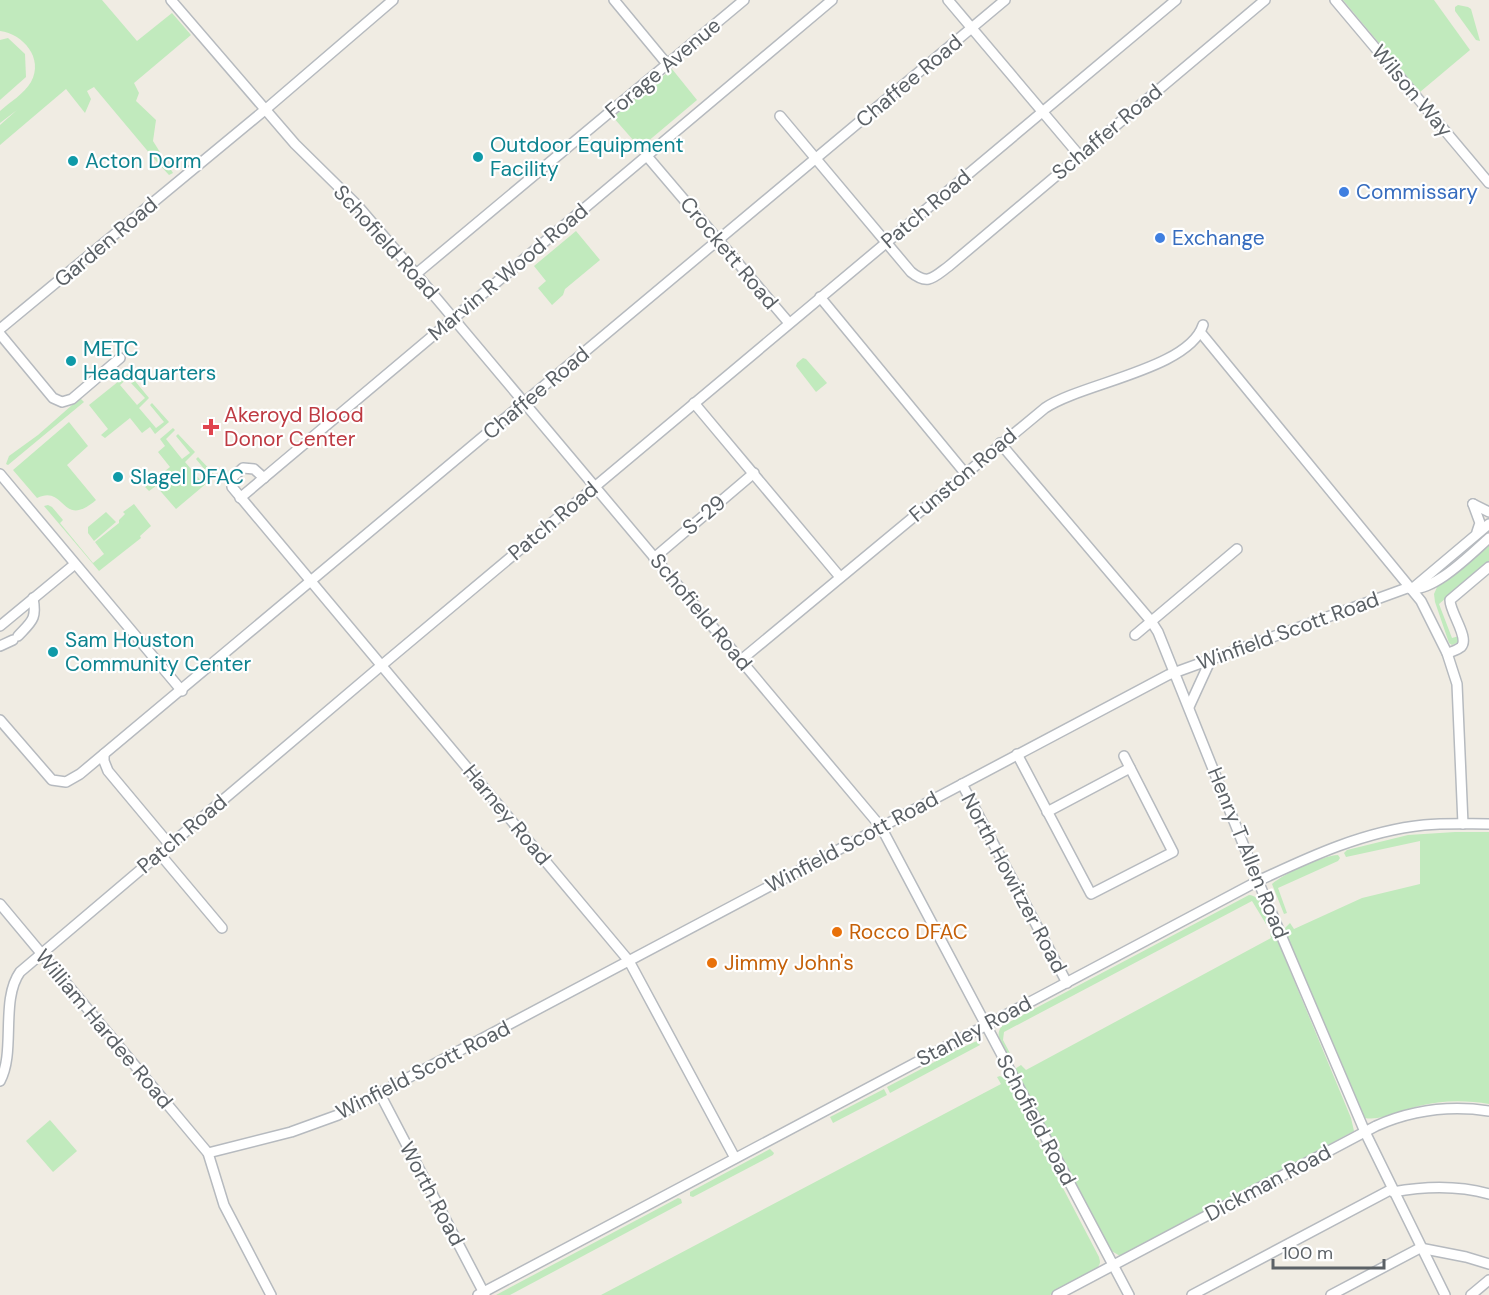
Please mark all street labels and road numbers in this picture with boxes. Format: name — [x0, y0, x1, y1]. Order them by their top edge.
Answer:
street label: Forage Avenue — [599, 11, 727, 125]
street label: Chaffee Road — [850, 28, 968, 134]
street label: Wilson Way — [1365, 39, 1459, 143]
street label: Schaffer Road — [1046, 78, 1168, 186]
street label: Patch Road — [875, 163, 977, 255]
street label: Schofield Road — [327, 179, 445, 305]
street label: Garden Road — [49, 191, 163, 293]
street label: Crockett Road — [674, 191, 784, 315]
street label: Marvin R Wood Road — [422, 197, 594, 347]
street label: Chaffee Road — [477, 340, 595, 446]
street label: Funston Road — [903, 422, 1023, 528]
street label: Patch Road — [502, 475, 604, 567]
street label: S-29 — [676, 489, 732, 541]
street label: Schofield Road — [644, 548, 758, 676]
street label: Winfield Scott Road — [1193, 585, 1383, 677]
street label: Harney Road — [457, 759, 557, 871]
street label: Henry T Allen Road — [1201, 763, 1295, 943]
street label: Winfield Scott Road — [761, 785, 943, 899]
street label: Patch Road — [131, 788, 233, 880]
street label: North Howitzer Road — [955, 788, 1073, 978]
street label: William Hardee Road — [29, 943, 179, 1115]
street label: Stanley Road — [912, 989, 1036, 1073]
street label: Winfield Scott Road — [331, 1014, 515, 1126]
street label: Schofield Road — [990, 1050, 1082, 1190]
street label: Worth Road — [393, 1137, 471, 1251]
street label: Dickman Road — [1200, 1138, 1336, 1228]

